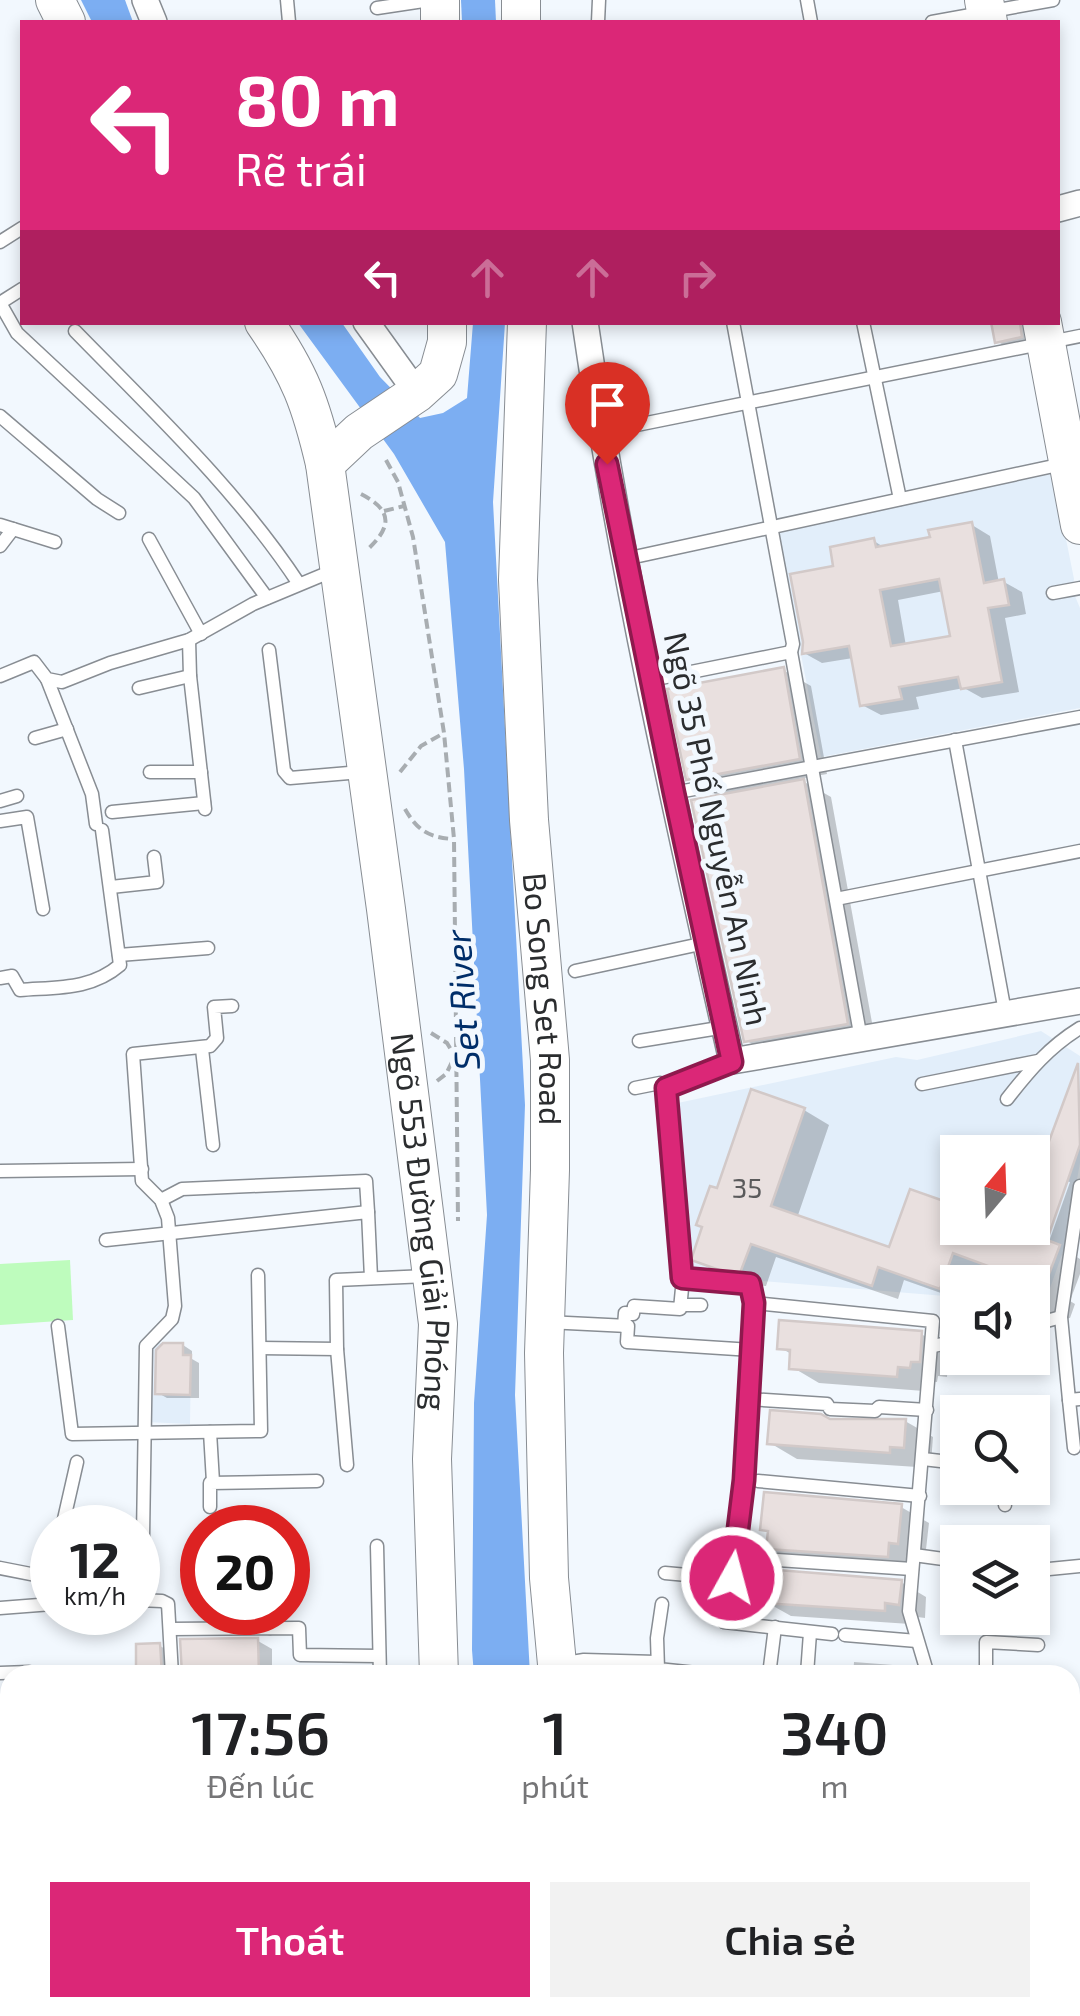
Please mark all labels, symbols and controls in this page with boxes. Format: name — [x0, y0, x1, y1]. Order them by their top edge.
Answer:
text: 80 m — [235, 56, 400, 140]
icon: left — [70, 60, 200, 190]
text: Rẽ trái — [235, 141, 367, 195]
icon: left — [355, 250, 410, 305]
icon: ahead — [460, 250, 515, 305]
icon: ahead — [565, 250, 620, 305]
icon: right — [670, 250, 725, 305]
pin — [565, 362, 650, 465]
icon: arrive — [580, 377, 635, 432]
street label: Ngõ 35 Phố Nguyễn An Ninh — [658, 628, 778, 1029]
street label: Bo Song Set Road — [517, 871, 571, 1125]
water label: Set River — [435, 927, 487, 1072]
street label: Ngõ 553 Đường Giải Phóng — [385, 1030, 459, 1412]
north arrow — [940, 1135, 1050, 1245]
map controls — [940, 1135, 1050, 1635]
house number: 35 — [732, 1170, 762, 1204]
button: sound — [940, 1265, 1050, 1375]
button: search — [940, 1395, 1050, 1505]
speed limit sign: 20 — [180, 1505, 310, 1635]
button: layers — [940, 1525, 1050, 1635]
position arrow — [680, 1526, 784, 1630]
text: 12 — [70, 1528, 120, 1588]
text: km/h — [64, 1580, 126, 1610]
text: 17:56 — [191, 1695, 330, 1767]
text: 1 — [543, 1695, 568, 1767]
text: 340 — [780, 1695, 889, 1767]
text: Đến lúc — [207, 1766, 315, 1804]
text: phút — [521, 1766, 589, 1804]
text: m — [820, 1766, 848, 1804]
button: Thoát — [50, 1882, 530, 1997]
button: Chia sẻ — [550, 1882, 1030, 1997]

